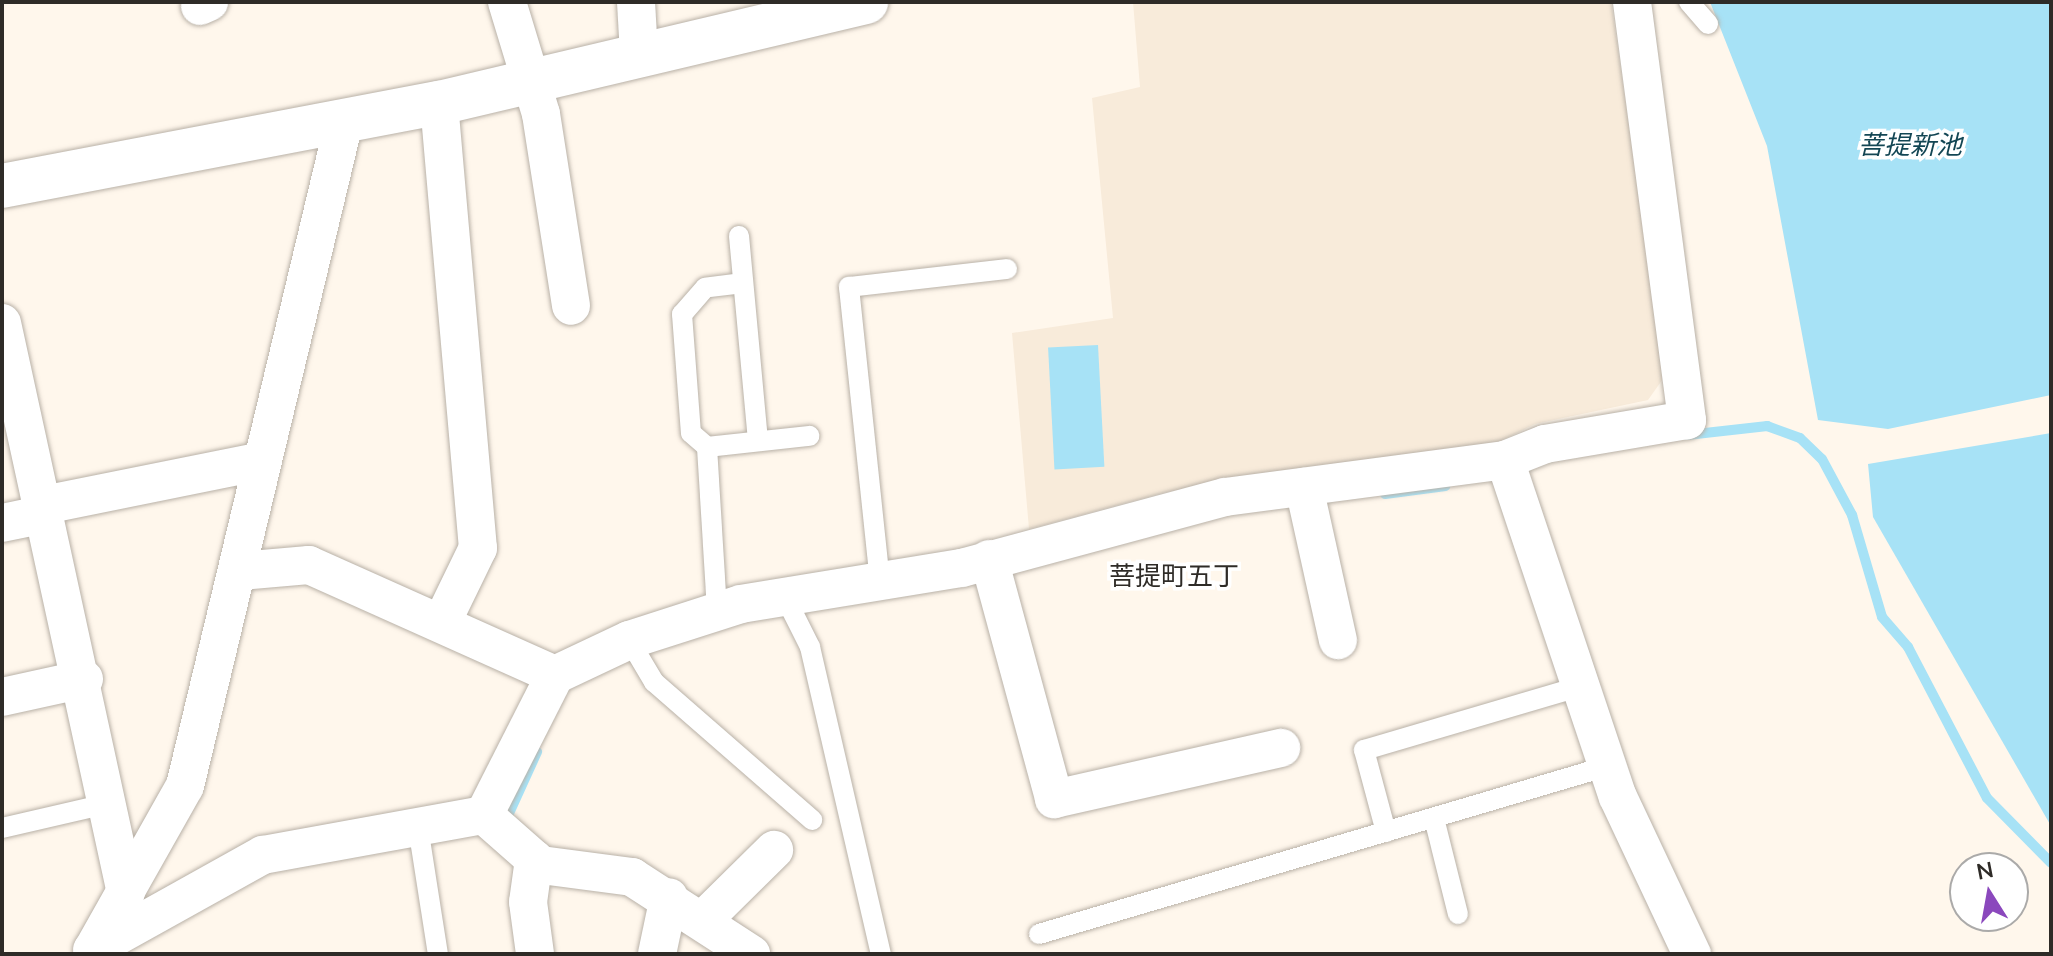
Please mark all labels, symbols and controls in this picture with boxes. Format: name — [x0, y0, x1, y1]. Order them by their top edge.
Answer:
water label: 菩提新池 — [1858, 129, 1962, 161]
district label: 菩提町五丁 — [1109, 560, 1239, 592]
north arrow — [1949, 852, 2029, 932]
text: N — [1974, 855, 1996, 886]

